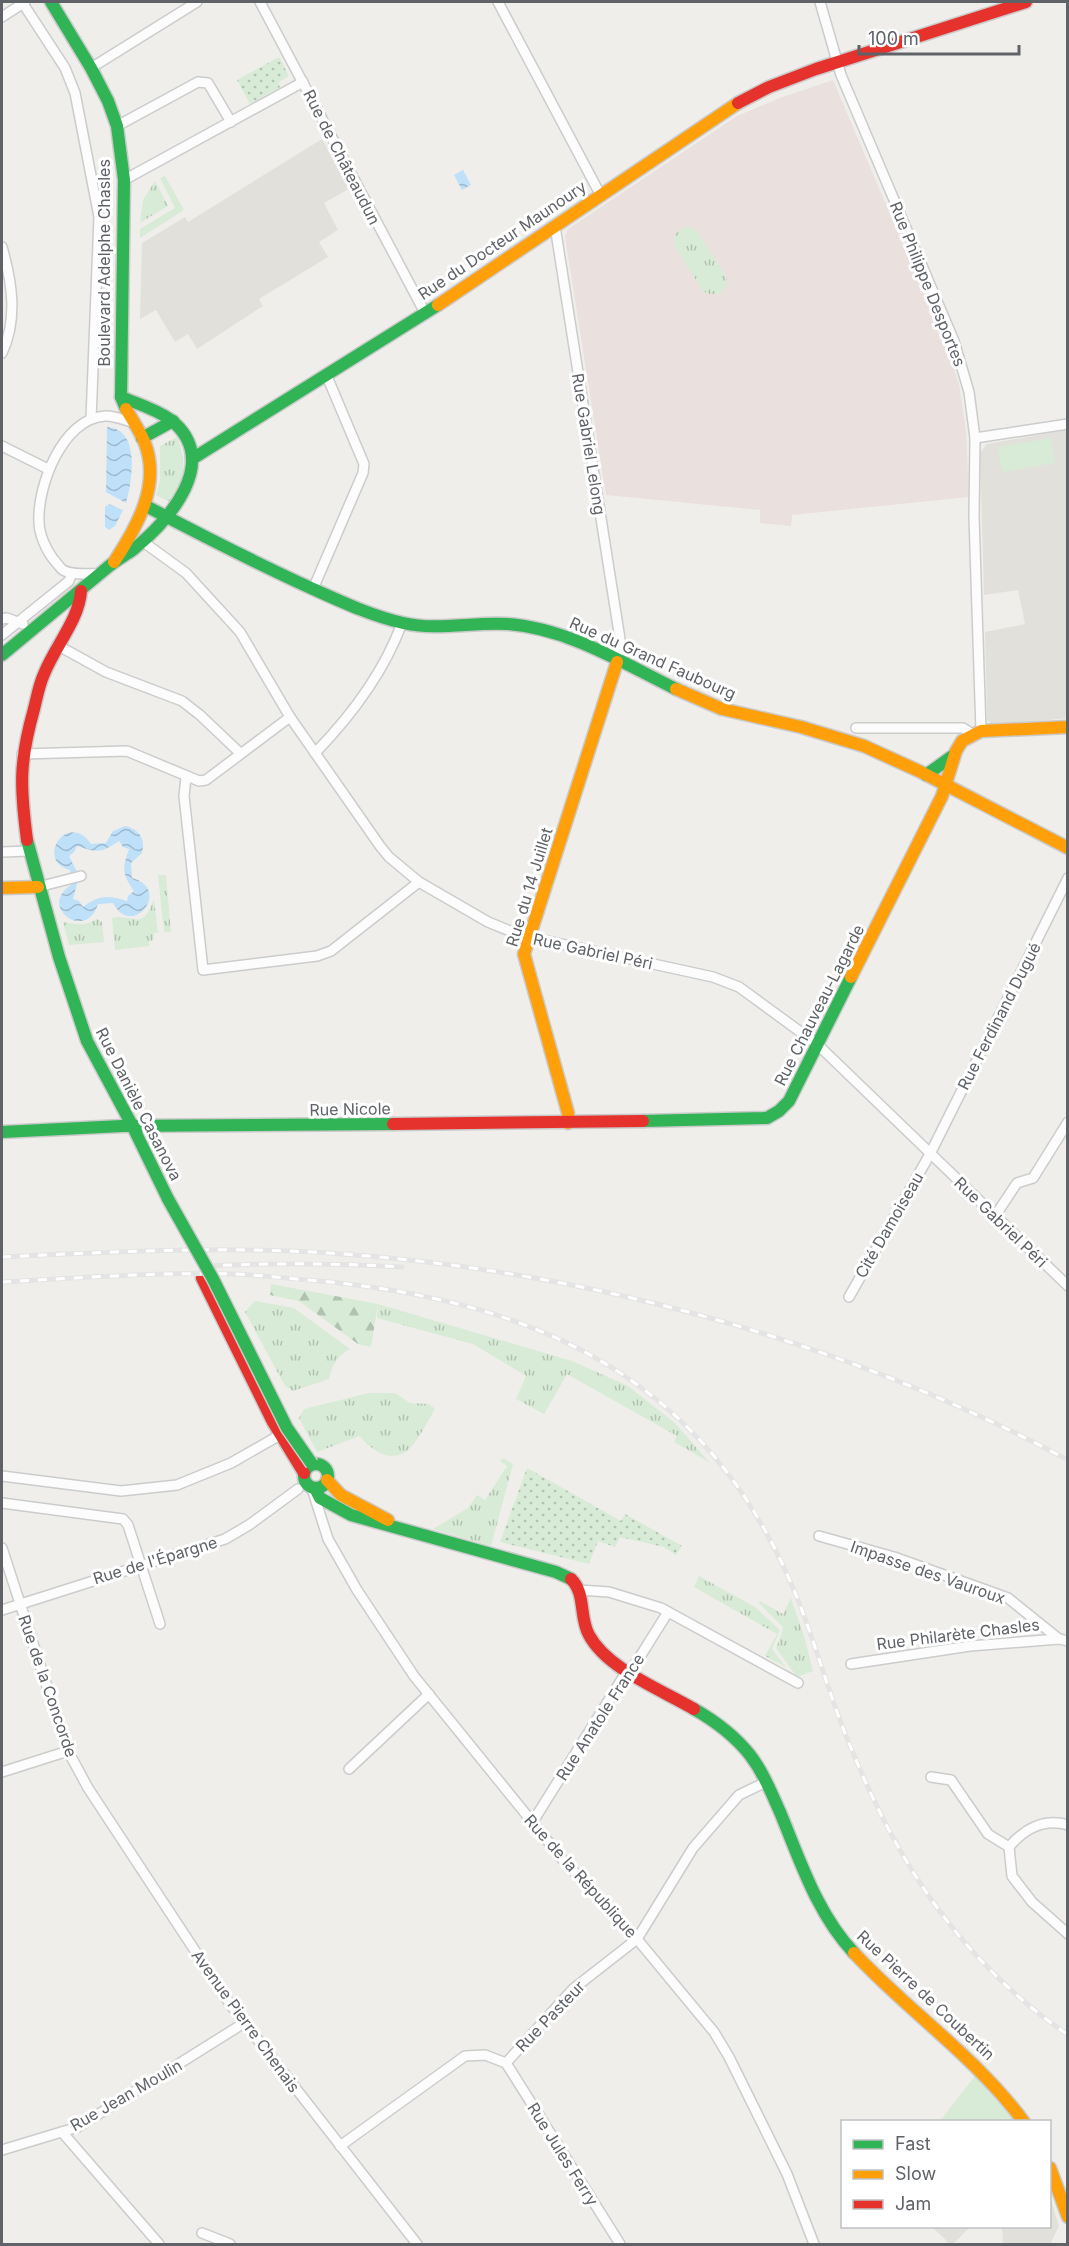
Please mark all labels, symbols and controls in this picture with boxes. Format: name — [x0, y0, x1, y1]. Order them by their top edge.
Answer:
scale bar — [859, 18, 1020, 56]
text: 100 m — [868, 28, 919, 49]
street label: Rue de Châteaudun — [299, 86, 385, 228]
street label: Boulevard Adelphe Chasles — [94, 159, 114, 367]
street label: Rue du Docteur Maunoury — [414, 176, 590, 304]
street label: Rue Philippe Desportes — [886, 199, 970, 369]
street label: Rue Gabriel Lelong — [568, 372, 610, 516]
street label: Rue du Grand Faubourg — [567, 612, 739, 704]
street label: Rue du 14 Juillet — [501, 825, 557, 949]
street label: Rue Chauveau-Lagarde — [770, 921, 868, 1089]
street label: Rue Gabriel Péri — [531, 929, 655, 973]
street label: Rue Ferdinand Dugué — [953, 939, 1045, 1093]
street label: Rue Danièle Casanova — [92, 1024, 186, 1184]
street label: Rue Nicole — [309, 1098, 391, 1120]
street label: Cité Damoiseau — [851, 1169, 927, 1281]
street label: Rue Gabriel Péri — [950, 1173, 1052, 1271]
street label: Rue de l'Épargne — [90, 1532, 220, 1588]
street label: Impasse des Vauroux — [848, 1536, 1008, 1608]
street label: Rue de la Concorde — [14, 1612, 82, 1760]
street label: Rue Philarète Chasles — [875, 1614, 1041, 1654]
street label: Rue Anatole France — [551, 1650, 649, 1784]
street label: Rue de la République — [520, 1810, 642, 1942]
street label: Rue Pierre de Coubertin — [853, 1926, 999, 2064]
street label: Avenue Pierre Chenais — [188, 1946, 304, 2096]
street label: Rue Pasteur — [511, 1976, 589, 2056]
street label: Rue Jean Moulin — [67, 2055, 185, 2135]
street label: Rue Jules Ferry — [523, 2099, 603, 2209]
legend — [841, 2120, 1051, 2228]
text: Fast — [895, 2133, 931, 2154]
text: Slow — [895, 2163, 936, 2184]
text: Jam — [895, 2193, 931, 2214]

